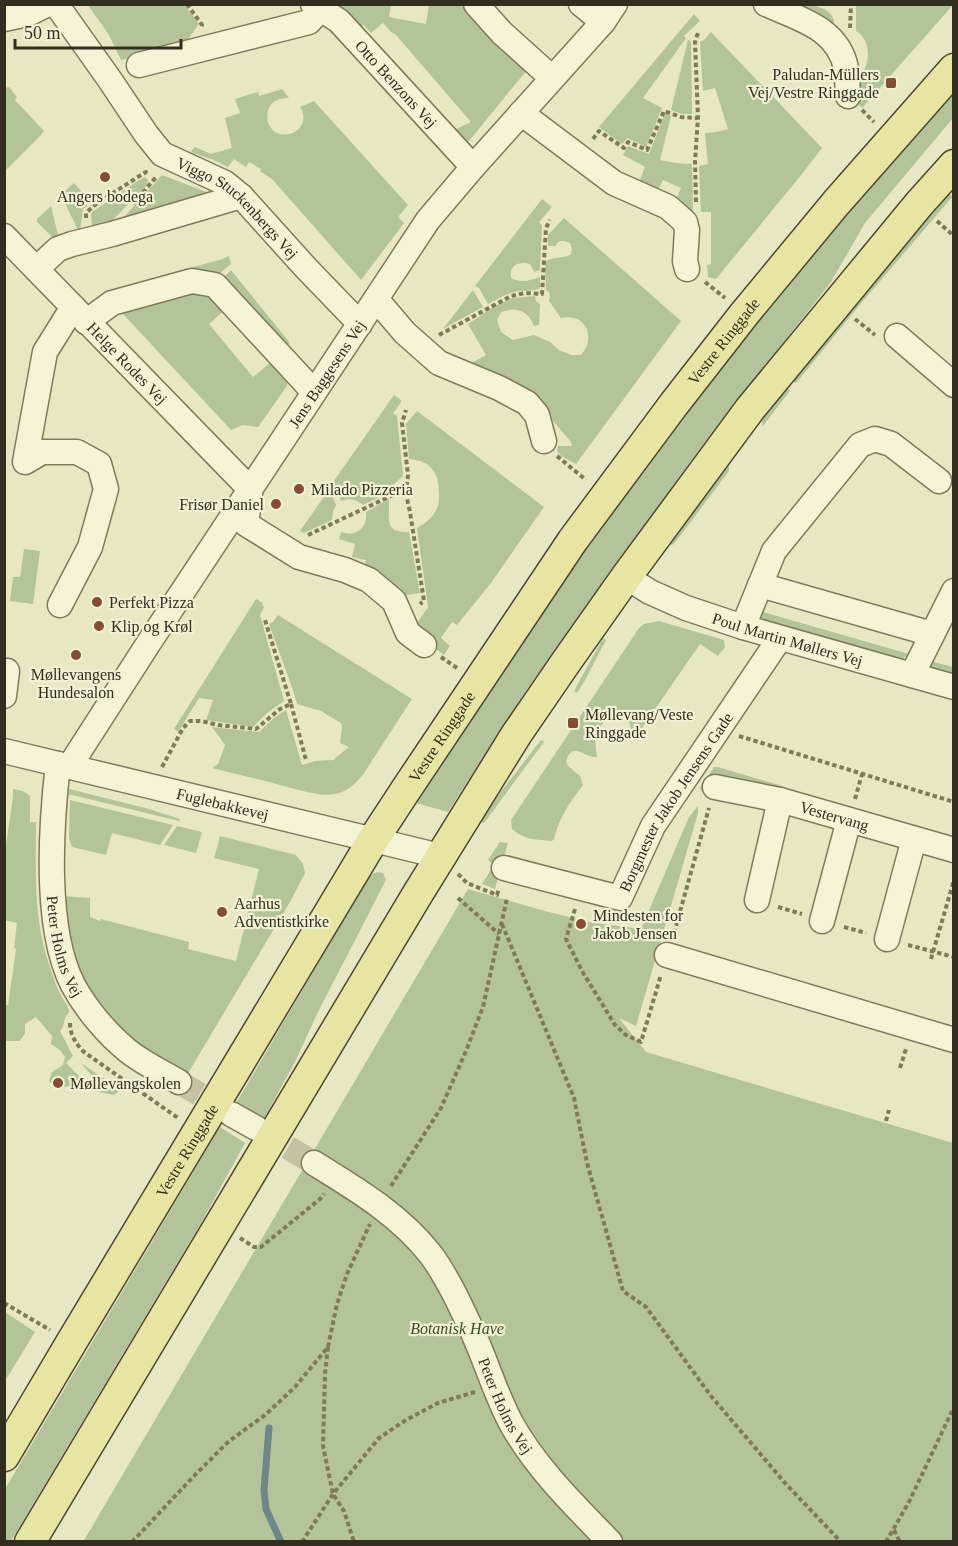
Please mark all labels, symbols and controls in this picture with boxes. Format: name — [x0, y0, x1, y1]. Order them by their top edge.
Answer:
scale bar — [15, 12, 182, 50]
text: 50 m — [24, 23, 61, 43]
street label: Otto Benzons Vej — [352, 36, 441, 131]
place label: Paludan-Müllers Vej/Vestre Ringgade — [748, 66, 879, 102]
marker: Paludan-Müllers Vej/Vestre Ringgade — [884, 76, 898, 90]
street label: Viggo Stuckenbergs Vej — [174, 153, 302, 263]
marker: Angers bodega — [98, 170, 112, 184]
place label: Angers bodega — [57, 188, 153, 206]
street label: Vestre Ringgade — [684, 294, 763, 388]
street label: Jens Baggesens Vej — [285, 317, 369, 431]
street label: Helge Rodes Vej — [84, 319, 171, 408]
place label: Milado Pizzeria — [311, 481, 413, 498]
marker: Milado Pizzeria — [292, 482, 306, 496]
place label: Frisør Daniel — [179, 496, 265, 513]
marker: Frisør Daniel — [269, 497, 283, 511]
place label: Perfekt Pizza — [109, 594, 194, 611]
marker: Perfekt Pizza — [90, 595, 104, 609]
street label: Poul Martin Møllers Vej — [710, 609, 865, 670]
place label: Klip og Krøl — [111, 618, 193, 636]
marker: Klip og Krøl — [92, 619, 106, 633]
marker: Møllevangens Hundesalon — [69, 648, 83, 662]
place label: Møllevangens Hundesalon — [31, 666, 121, 701]
street label: Vestre Ringgade — [405, 688, 478, 785]
place label: Møllevang/Veste Ringgade — [585, 706, 693, 742]
street label: Borgmester Jakob Jensens Gade — [616, 709, 736, 894]
marker: Møllevang/Veste Ringgade — [566, 716, 580, 730]
street label: Fuglebakkevej — [175, 784, 271, 824]
street label: Vestervang — [798, 798, 871, 835]
street label: Peter Holms Vej — [44, 895, 86, 1000]
place label: Aarhus Adventistkirke — [234, 895, 329, 930]
marker: Aarhus Adventistkirke — [215, 905, 229, 919]
place label: Mindesten for Jakob Jensen — [593, 907, 684, 942]
marker: Mindesten for Jakob Jensen — [574, 917, 588, 931]
place label: Møllevangskolen — [70, 1075, 181, 1093]
marker: Møllevangskolen — [51, 1076, 65, 1090]
street label: Vestre Ringgade — [152, 1101, 221, 1200]
park label: Botanisk Have — [410, 1320, 504, 1337]
street label: Peter Holms Vej — [476, 1355, 536, 1457]

